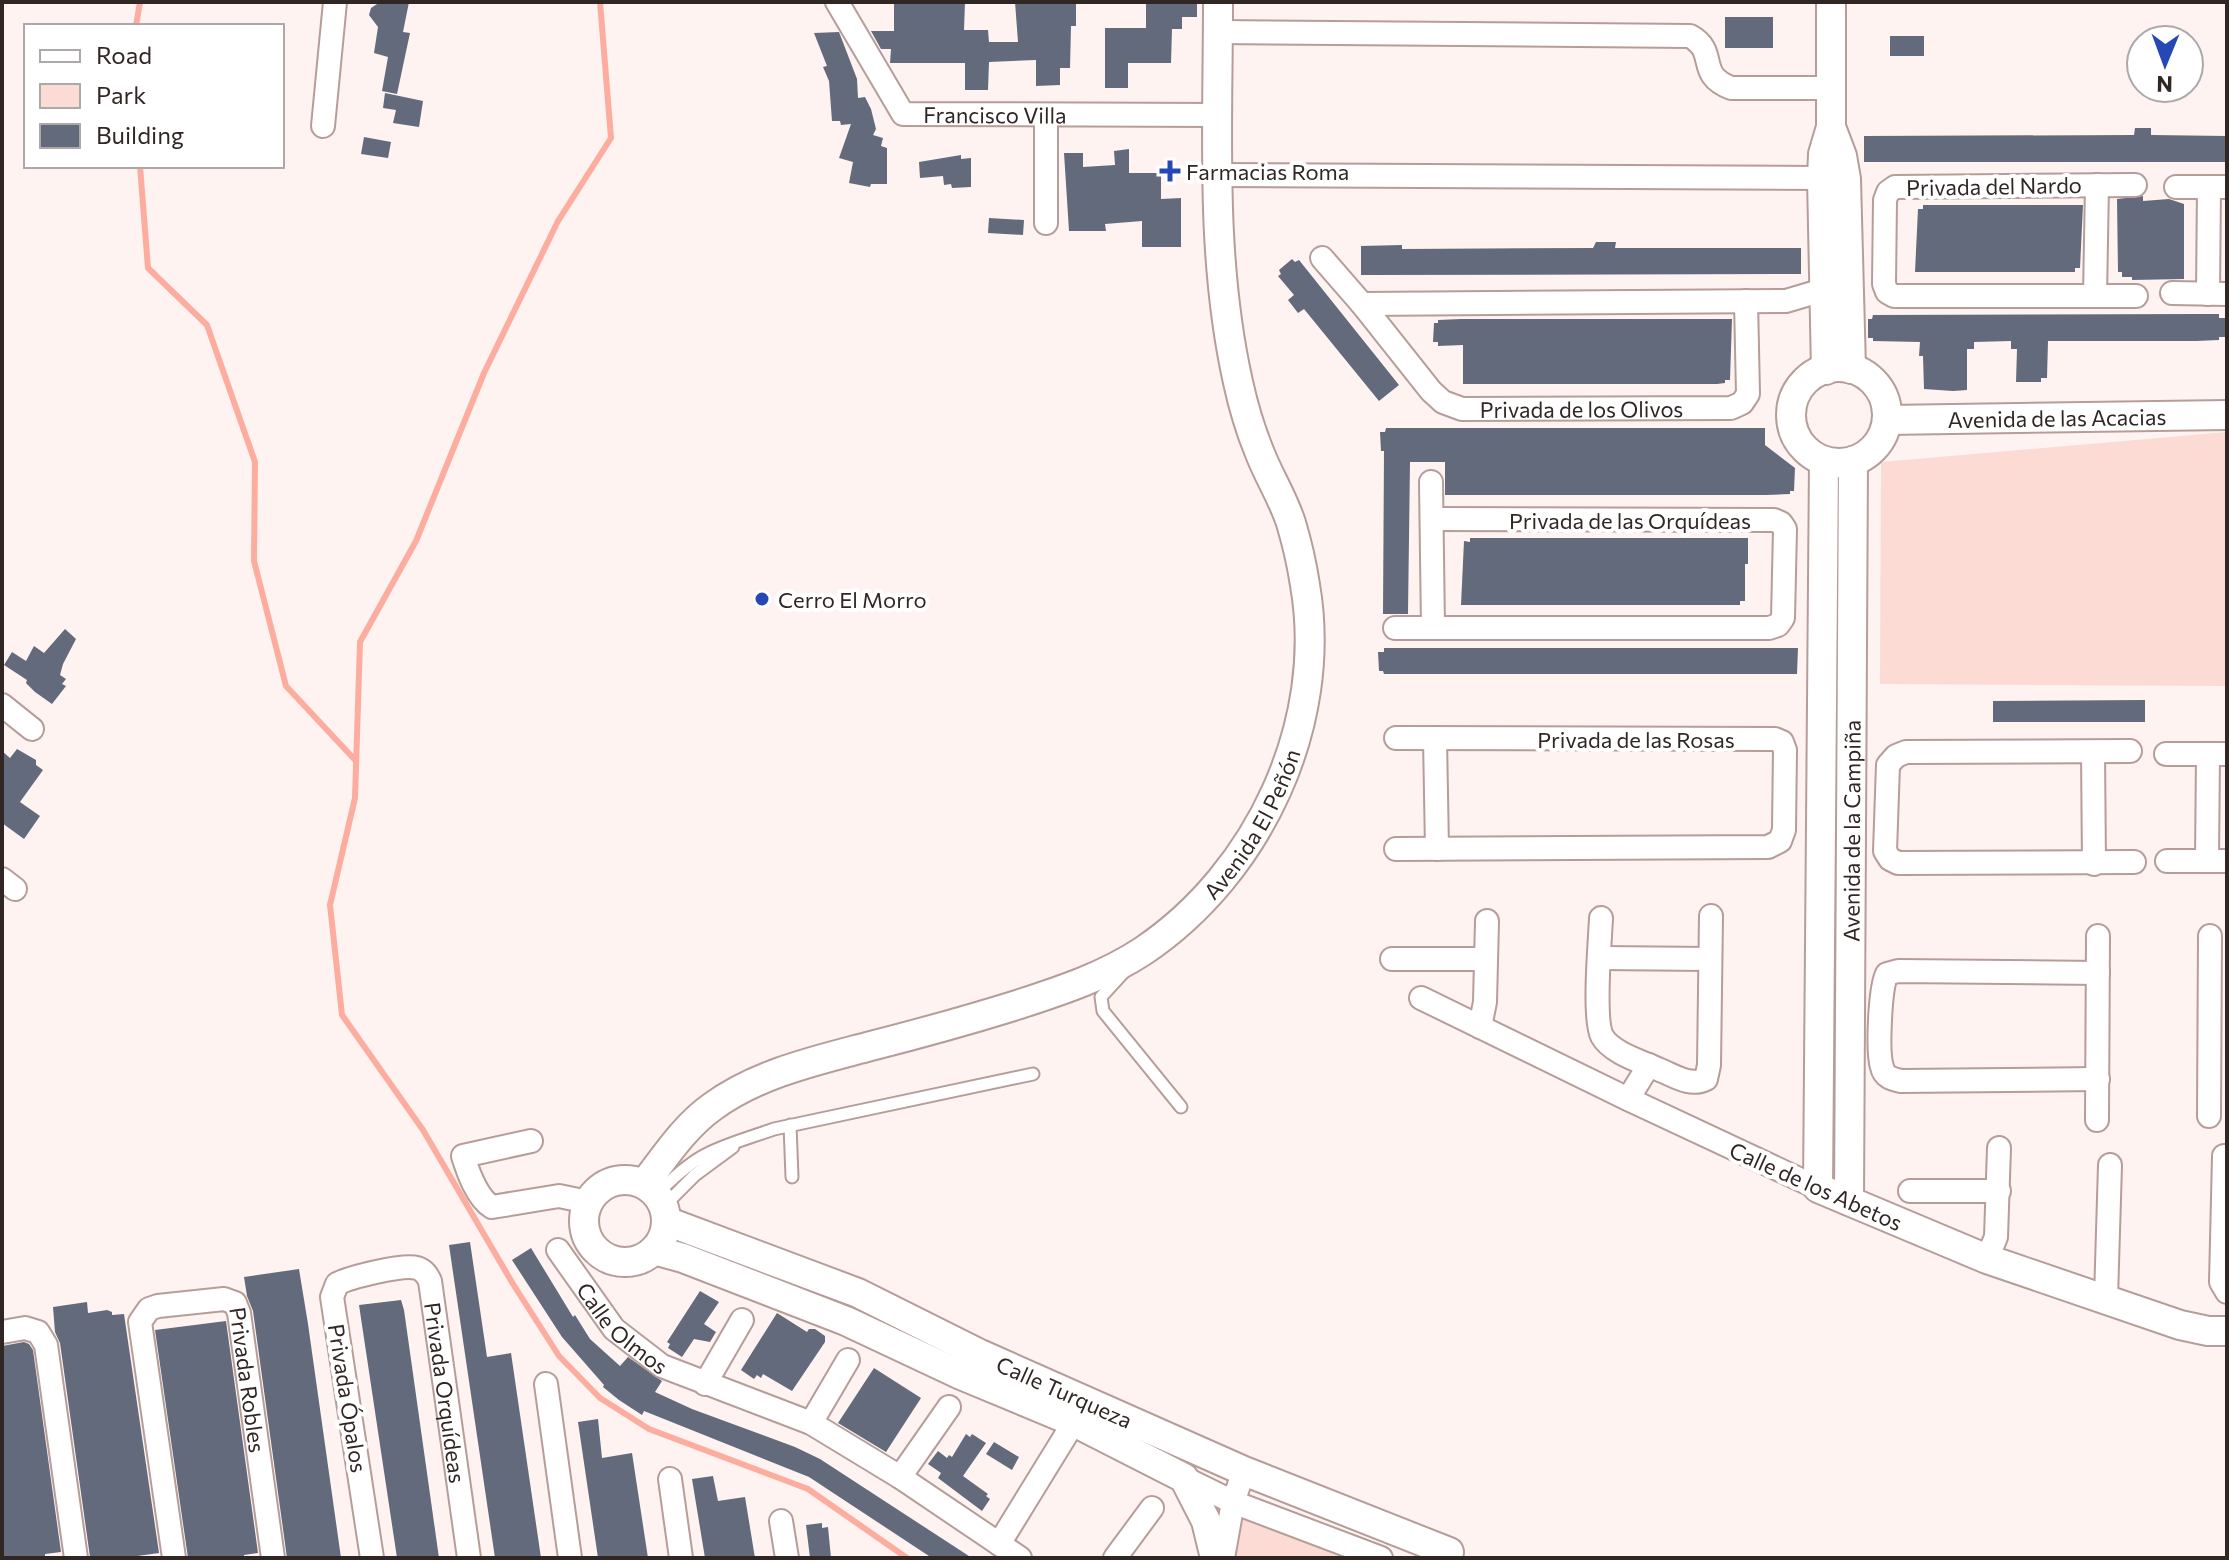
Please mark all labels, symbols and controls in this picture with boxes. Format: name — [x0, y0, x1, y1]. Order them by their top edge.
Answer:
legend — [24, 24, 284, 168]
north arrow — [2125, 24, 2205, 104]
text: Road — [96, 40, 152, 69]
text: N — [2156, 71, 2173, 98]
text: Park — [96, 80, 146, 109]
street label: Francisco Villa — [923, 101, 1067, 128]
text: Building — [96, 120, 184, 149]
place label: Farmacias Roma — [1186, 158, 1349, 185]
marker: Farmacias Roma — [1161, 162, 1179, 180]
street label: Privada del Nardo — [1906, 171, 2082, 201]
street label: Privada de los Olivos — [1480, 395, 1683, 422]
street label: Avenida de las Acacias — [1947, 402, 2166, 433]
street label: Privada de las Orquídeas — [1509, 507, 1751, 534]
place label: Cerro El Morro — [778, 586, 927, 613]
marker: Cerro El Morro — [753, 590, 771, 608]
street label: Avenida de la Campiña — [1837, 720, 1865, 942]
street label: Privada de las Rosas — [1537, 726, 1735, 753]
street label: Avenida El Peñón — [1197, 745, 1305, 904]
street label: Calle de los Abetos — [1725, 1136, 1907, 1236]
street label: Calle Olmos — [571, 1277, 674, 1379]
street label: Privada Orquídeas — [420, 1300, 472, 1485]
street label: Privada Robles — [225, 1305, 272, 1454]
street label: Privada Ópalos — [323, 1322, 373, 1474]
street label: Calle Turqueza — [992, 1350, 1137, 1433]

